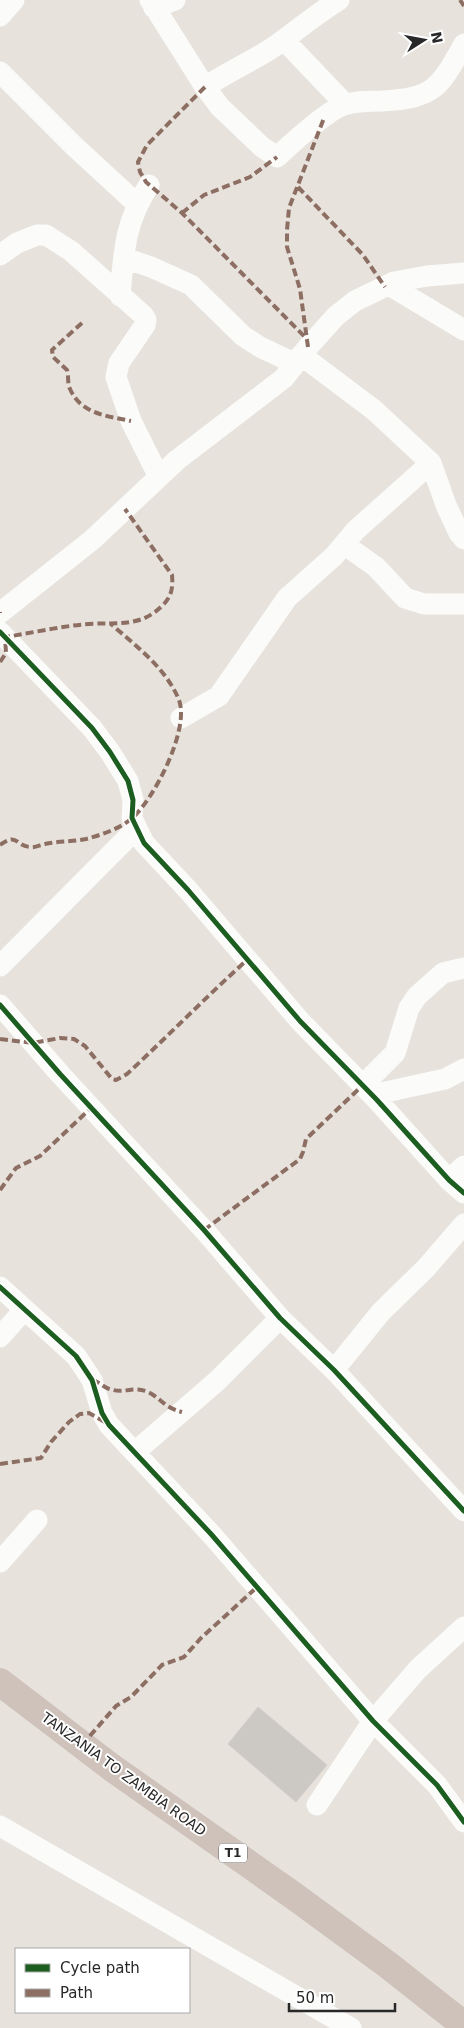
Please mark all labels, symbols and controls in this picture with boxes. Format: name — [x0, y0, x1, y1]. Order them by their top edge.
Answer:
north arrow — [399, 15, 449, 65]
text: N — [428, 30, 446, 45]
street label: TANZANIA TO ZAMBIA ROAD — [38, 1708, 209, 1839]
road number: T1 — [219, 1844, 247, 1862]
legend — [15, 1948, 190, 2013]
text: Cycle path — [60, 1959, 140, 1977]
scale bar — [289, 1980, 395, 2012]
text: Path — [60, 1984, 93, 2002]
text: 50 m — [296, 1989, 334, 2007]

